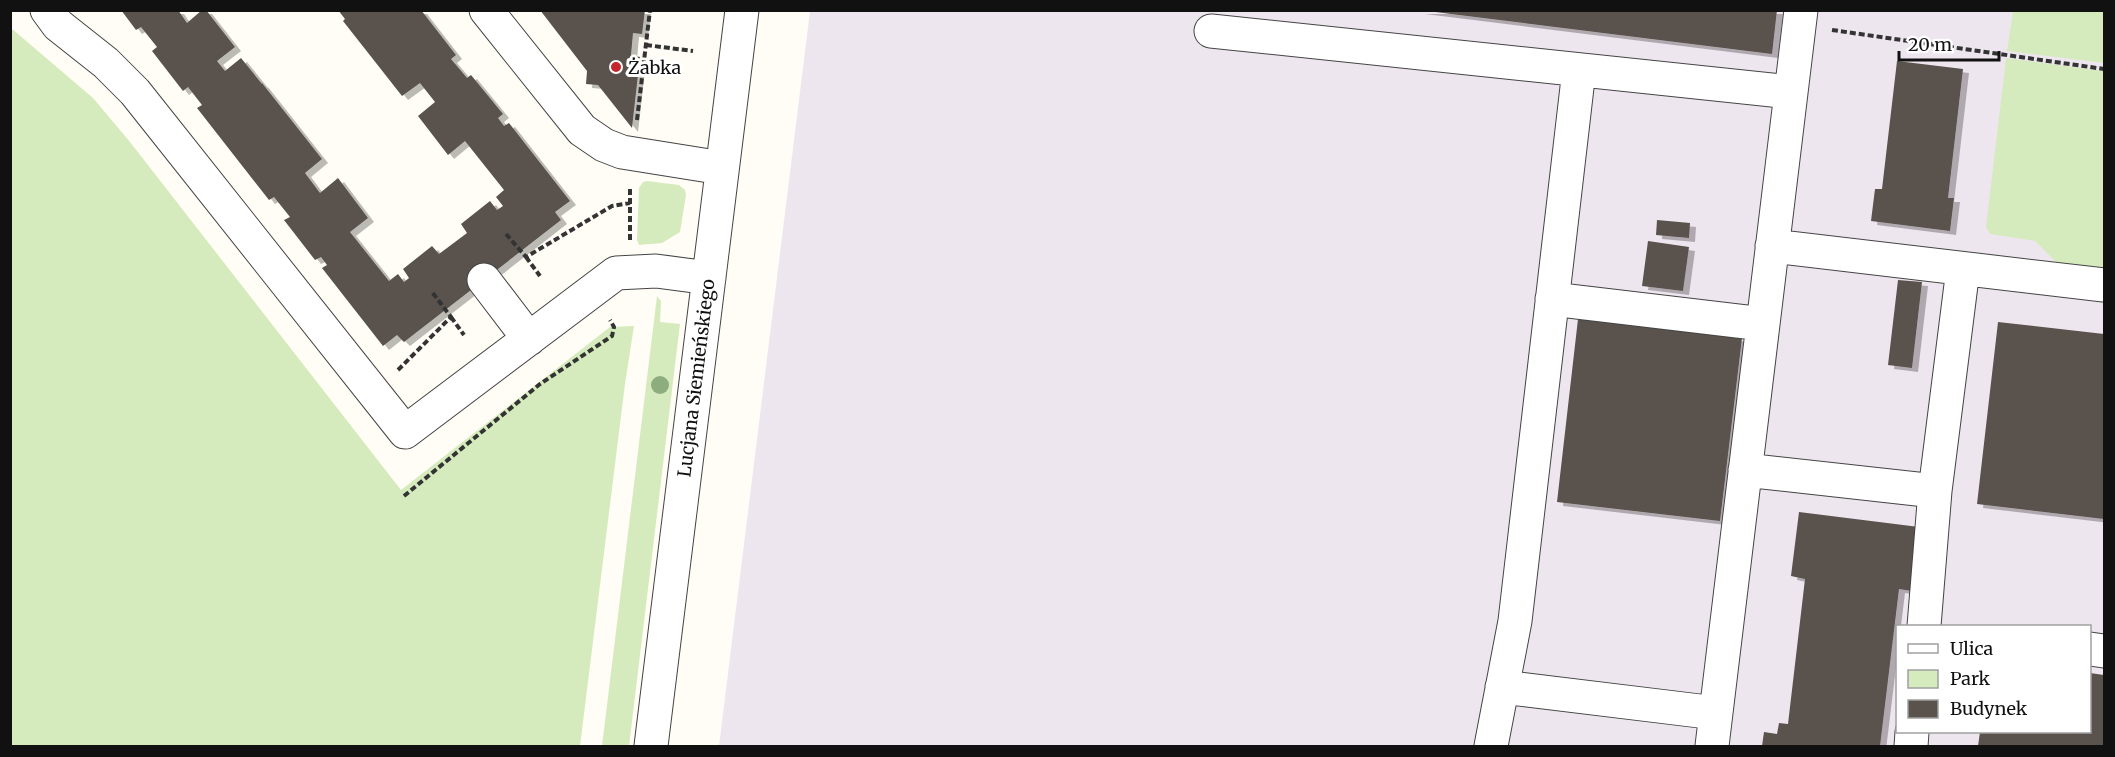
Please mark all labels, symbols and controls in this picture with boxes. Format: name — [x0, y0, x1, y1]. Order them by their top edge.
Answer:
scale bar — [1899, 24, 2000, 62]
text: 20 m — [1908, 33, 1952, 56]
place label: Żabka — [628, 56, 681, 79]
marker: Żabka — [609, 60, 623, 74]
street label: Lucjana Siemieńskiego — [672, 278, 720, 478]
legend — [1896, 625, 2091, 733]
text: Ulica — [1950, 637, 1994, 660]
text: Park — [1950, 667, 1991, 690]
text: Budynek — [1950, 697, 2028, 720]

